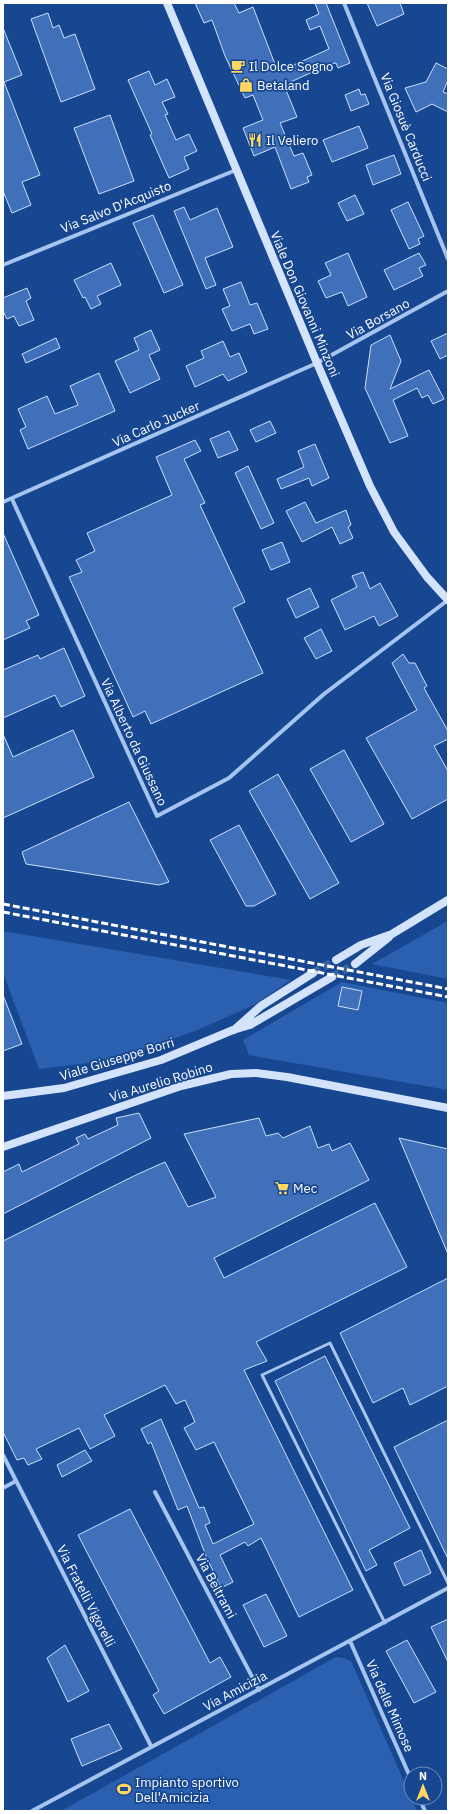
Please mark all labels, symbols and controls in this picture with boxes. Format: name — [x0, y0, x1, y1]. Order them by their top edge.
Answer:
cafe icon: Il Dolce Sogno — [230, 58, 246, 74]
place label: Il Dolce Sogno — [249, 58, 333, 75]
street label: Via Giosuè Carducci — [376, 70, 436, 184]
shop icon: Betaland — [238, 77, 254, 93]
place label: Betaland — [257, 77, 310, 94]
restaurant icon: Il Veliero — [247, 132, 263, 148]
place label: Il Veliero — [266, 132, 318, 149]
street label: Via Salvo D'Acquisto — [58, 177, 174, 237]
street label: Viale Don Giovanni Minzoni — [266, 228, 344, 380]
street label: Via Borsano — [343, 295, 413, 343]
street label: Via Carlo Jucker — [110, 397, 203, 451]
street label: Via Alberto da Giussano — [97, 675, 171, 809]
street label: Viale Giuseppe Borri — [58, 1033, 176, 1085]
street label: Via Aurelio Robino — [107, 1058, 215, 1106]
supermarket icon: Mec — [274, 1180, 290, 1196]
place label: Mec — [293, 1180, 318, 1197]
street label: Via Fratelli Vigorelli — [53, 1542, 119, 1650]
street label: Via Beltrami — [192, 1551, 240, 1621]
street label: Via delle Mimose — [362, 1657, 418, 1755]
street label: Via Amicizia — [200, 1667, 270, 1715]
north arrow — [403, 1766, 443, 1806]
text: N — [419, 1769, 427, 1783]
place label: Impianto sportivo Dell'Amicizia — [135, 1774, 239, 1806]
sports icon: Impianto sportivo Dell'Amicizia — [116, 1781, 132, 1797]

